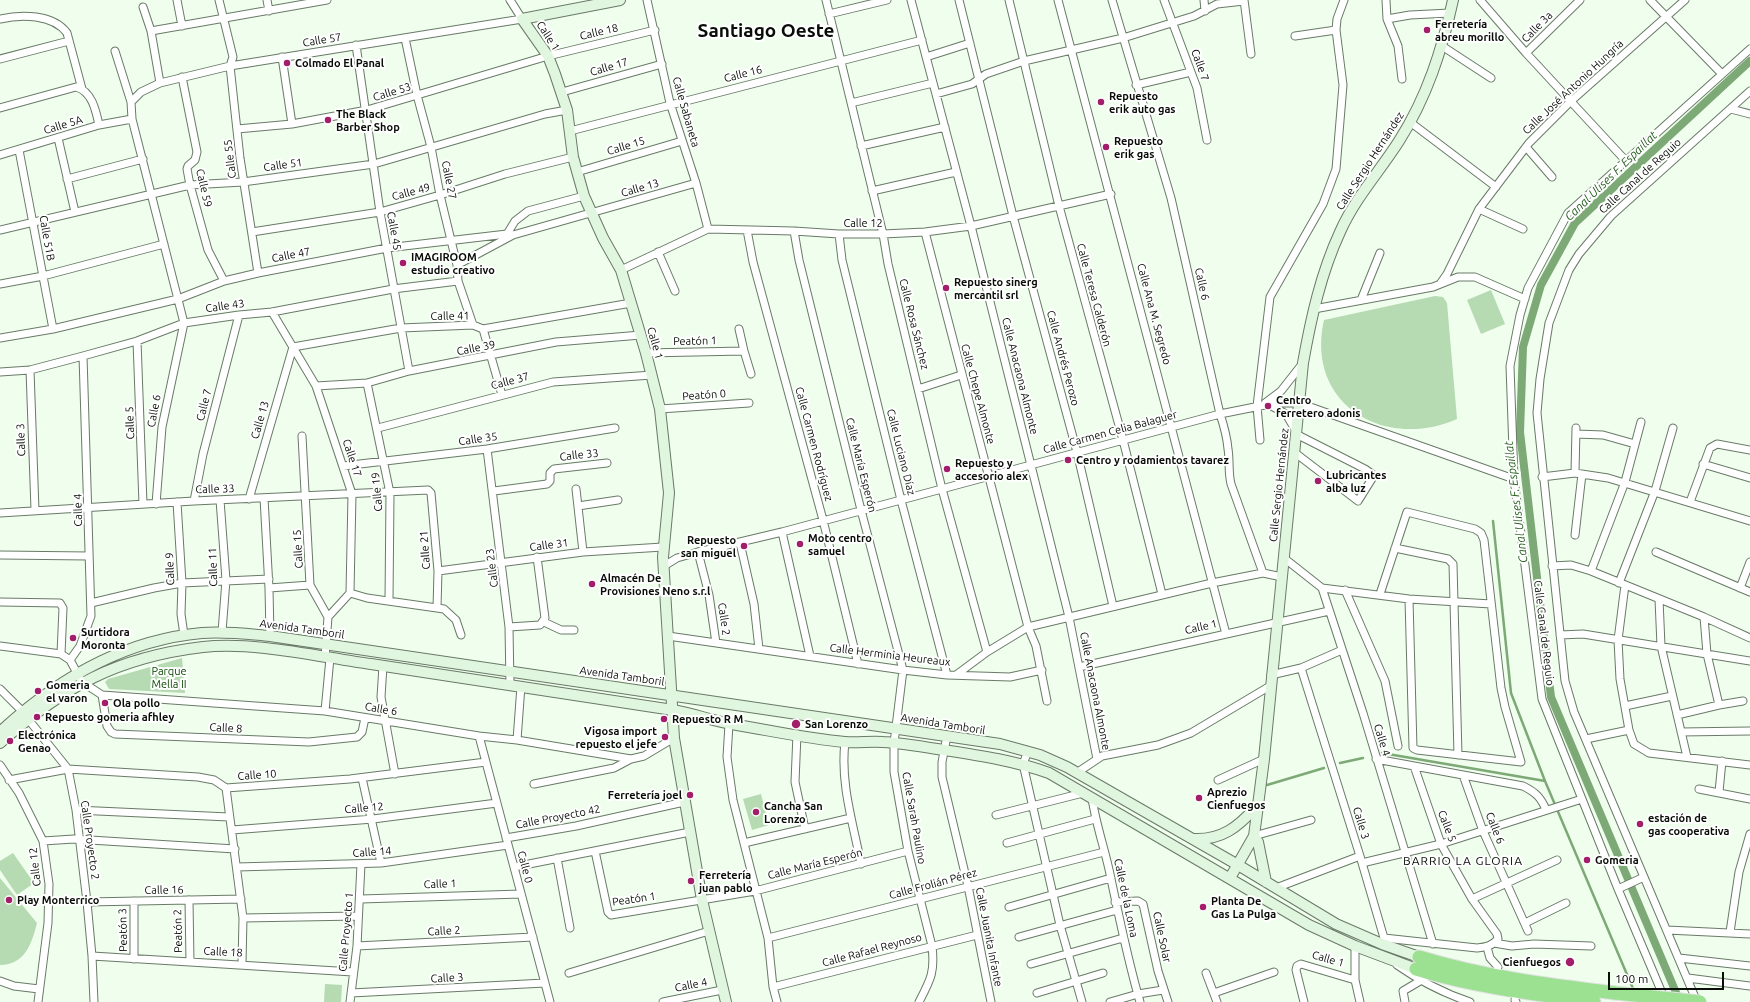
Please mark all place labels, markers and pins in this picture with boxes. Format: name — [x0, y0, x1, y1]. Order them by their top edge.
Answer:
place label: Ferretería abreu morillo — [1435, 17, 1504, 43]
marker: Ferretería abreu morillo — [1422, 25, 1432, 35]
place label: Colmado El Panal — [295, 56, 384, 70]
marker: Colmado El Panal — [282, 58, 292, 68]
place label: Repuesto erik auto gas — [1109, 89, 1176, 115]
marker: Repuesto erik auto gas — [1096, 97, 1106, 107]
place label: The Black Barber Shop — [336, 107, 400, 133]
marker: The Black Barber Shop — [323, 115, 333, 125]
place label: Repuesto erik gas — [1114, 134, 1163, 160]
marker: Repuesto erik gas — [1101, 142, 1111, 152]
place label: IMAGIROOM estudio creativo — [411, 250, 495, 276]
marker: IMAGIROOM estudio creativo — [398, 258, 408, 268]
place label: Repuesto sinerg mercantil srl — [954, 275, 1038, 301]
marker: Repuesto sinerg mercantil srl — [941, 283, 951, 293]
place label: Centro ferretero adonis — [1276, 393, 1361, 419]
marker: Centro ferretero adonis — [1263, 401, 1273, 411]
place label: Centro y rodamientos tavarez — [1076, 453, 1229, 467]
marker: Centro y rodamientos tavarez — [1063, 455, 1073, 465]
place label: Repuesto y accesorio alex — [955, 456, 1028, 482]
marker: Repuesto y accesorio alex — [942, 464, 952, 474]
place label: Lubricantes alba luz — [1326, 468, 1386, 494]
marker: Lubricantes alba luz — [1313, 476, 1323, 486]
place label: Moto centro samuel — [808, 531, 872, 557]
place label: Repuesto san miguel — [681, 533, 736, 559]
marker: Moto centro samuel — [795, 539, 805, 549]
marker: Repuesto san miguel — [739, 541, 749, 551]
place label: Almacén De Provisiones Neno s.r.l — [600, 571, 710, 597]
marker: Almacén De Provisiones Neno s.r.l — [587, 579, 597, 589]
place label: Surtidora Moronta — [81, 625, 130, 651]
marker: Surtidora Moronta — [68, 633, 78, 643]
place label: Gomeria el varon — [46, 678, 90, 704]
marker: Gomeria el varon — [33, 686, 43, 696]
place label: Ola pollo — [113, 696, 160, 710]
marker: Ola pollo — [100, 698, 110, 708]
place label: Repuesto gomeria afhley — [45, 710, 174, 724]
marker: Repuesto gomeria afhley — [32, 712, 42, 722]
place label: Repuesto R M — [672, 712, 743, 726]
marker: Repuesto R M — [659, 714, 669, 724]
place label: San Lorenzo — [805, 717, 868, 731]
marker: San Lorenzo — [790, 718, 802, 730]
place label: Vigosa import repuesto el jefe — [575, 724, 657, 750]
place label: Electrónica Genao — [18, 728, 76, 754]
marker: Vigosa import repuesto el jefe — [660, 732, 670, 742]
marker: Electrónica Genao — [5, 736, 15, 746]
place label: Aprezio Cienfuegos — [1207, 785, 1265, 811]
place label: Ferretería joel — [608, 788, 682, 802]
marker: Ferretería joel — [685, 790, 695, 800]
marker: Aprezio Cienfuegos — [1194, 793, 1204, 803]
place label: Cancha San Lorenzo — [764, 799, 823, 825]
marker: Cancha San Lorenzo — [751, 807, 761, 817]
place label: estación de gas cooperativa — [1648, 811, 1729, 837]
marker: estación de gas cooperativa — [1635, 819, 1645, 829]
place label: Gomeria — [1595, 853, 1639, 867]
marker: Gomeria — [1582, 855, 1592, 865]
place label: Ferretería juan pablo — [699, 868, 753, 894]
marker: Ferretería juan pablo — [686, 876, 696, 886]
place label: Play Monterrico — [17, 893, 99, 907]
place label: Planta De Gas La Pulga — [1211, 894, 1276, 920]
marker: Play Monterrico — [4, 895, 14, 905]
marker: Planta De Gas La Pulga — [1198, 902, 1208, 912]
place label: Cienfuegos — [1503, 955, 1561, 969]
marker: Cienfuegos — [1564, 956, 1576, 968]

